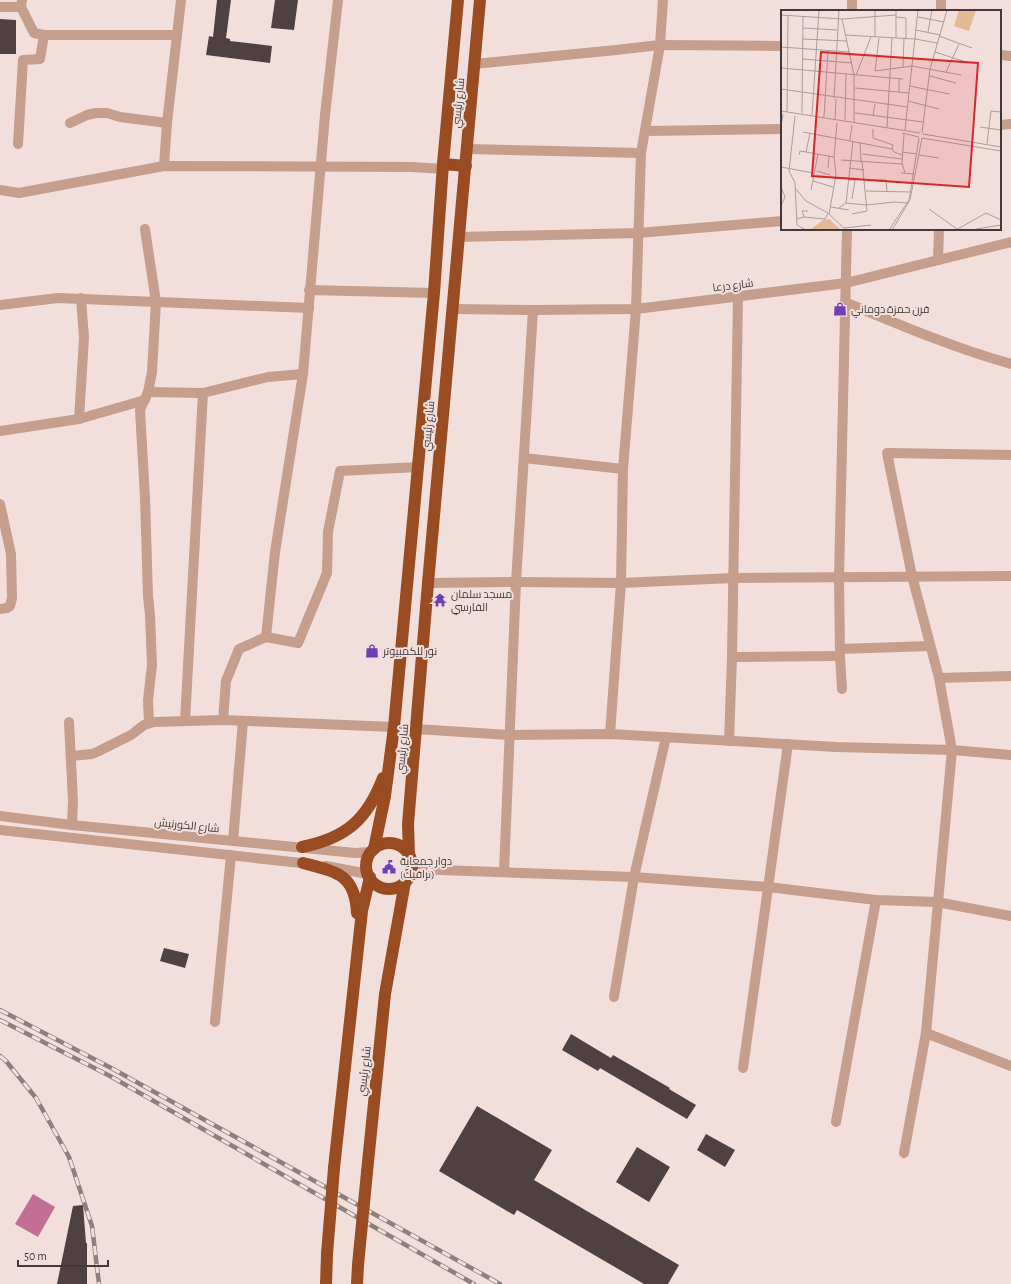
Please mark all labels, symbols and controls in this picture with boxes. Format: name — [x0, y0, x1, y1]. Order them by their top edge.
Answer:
inset map — [781, 10, 1001, 230]
street label: شارع رئيسي — [451, 78, 468, 129]
street label: شارع درعا — [712, 278, 754, 295]
shop icon: فرن حمزة دوماني — [832, 301, 848, 317]
place label: فرن حمزة دوماني — [851, 304, 929, 318]
street label: شارع رئيسي — [421, 401, 438, 452]
place label: مسجد سلمان الفارسي — [451, 589, 512, 615]
temple icon: مسجد سلمان الفارسي — [432, 592, 448, 608]
shop icon: نور للكمبيوتر — [364, 643, 380, 659]
place label: نور للكمبيوتر — [382, 646, 437, 658]
street label: شارع رئيسي — [395, 724, 412, 775]
street label: شارع الكورنيش — [154, 817, 220, 836]
place label: دوار جمعاية (ترافيك) — [400, 856, 452, 881]
public building icon: دوار جمعاية (ترافيك) — [381, 859, 397, 875]
street label: شارع رئيسي — [356, 1045, 375, 1097]
scale bar — [18, 1242, 108, 1268]
text: 50 m — [24, 1250, 47, 1262]

